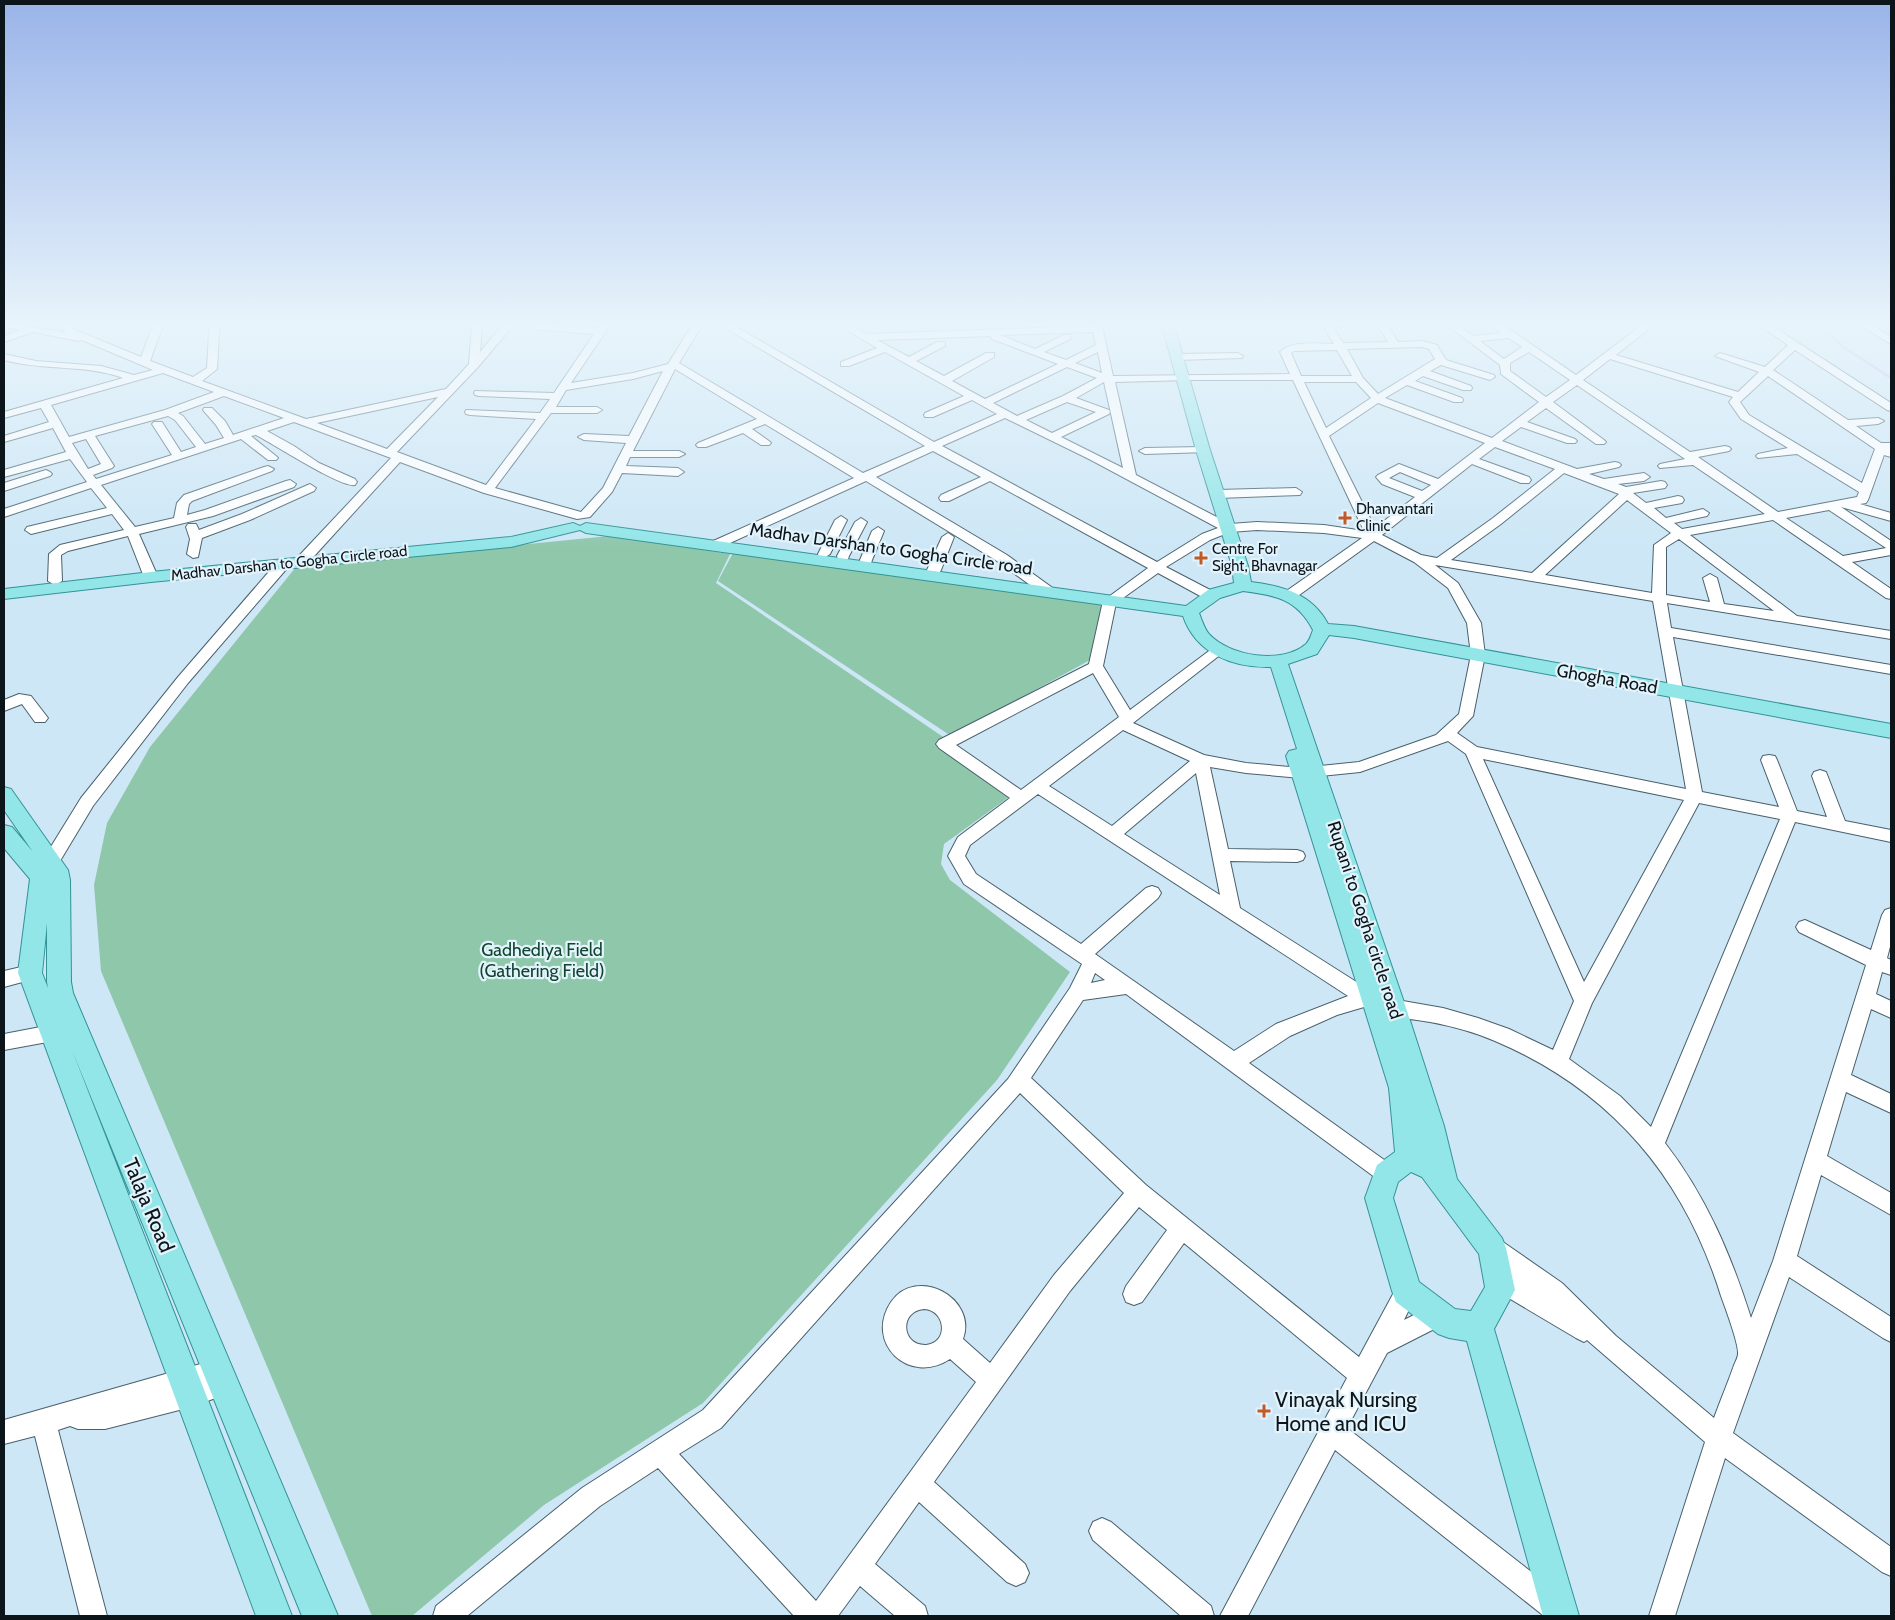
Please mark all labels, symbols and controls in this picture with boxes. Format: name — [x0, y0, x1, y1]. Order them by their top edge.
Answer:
place label: Dhanvantari Clinic — [1356, 500, 1433, 535]
marker: Dhanvantari Clinic — [1338, 511, 1352, 525]
street label: Madhav Darshan to Gogha Circle road — [748, 518, 1034, 580]
place label: Centre For Sight, Bhavnagar — [1212, 540, 1318, 575]
street label: Madhav Darshan to Gogha Circle road — [170, 542, 408, 584]
marker: Centre For Sight, Bhavnagar — [1194, 551, 1208, 565]
street label: Ghogha Road — [1555, 659, 1659, 699]
street label: Rupani to Gogha circle road — [1323, 818, 1407, 1022]
park label: Gadhediya Field (Gathering Field) — [479, 939, 605, 982]
street label: Talaja Road — [117, 1154, 180, 1256]
place label: Vinayak Nursing Home and ICU — [1275, 1387, 1417, 1436]
marker: Vinayak Nursing Home and ICU — [1257, 1404, 1271, 1418]

